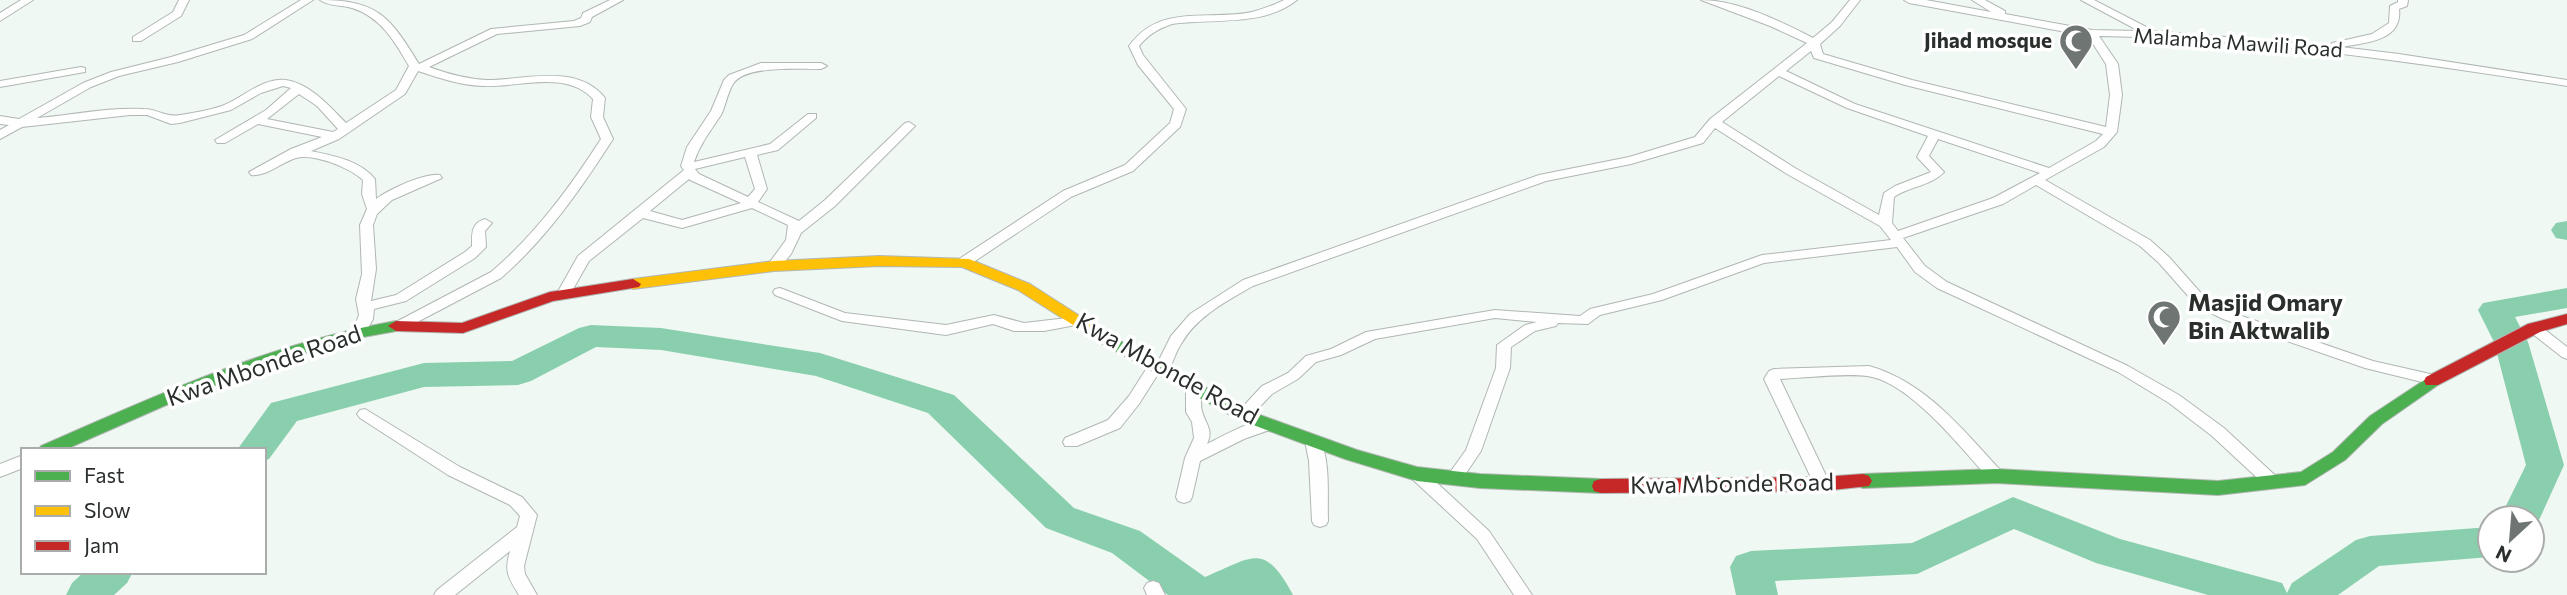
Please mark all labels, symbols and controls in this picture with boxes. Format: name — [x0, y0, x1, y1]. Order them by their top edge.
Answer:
mosque icon: Jihad mosque — [2057, 22, 2095, 71]
street label: Malamba Mawili Road — [2133, 22, 2344, 61]
place label: Jihad mosque — [1924, 27, 2052, 52]
place label: Masjid Omary Bin Aktwalib — [2188, 287, 2343, 344]
mosque icon: Masjid Omary Bin Aktwalib — [2145, 298, 2183, 347]
street label: Kwa Mbonde Road — [1072, 306, 1264, 430]
street label: Kwa Mbonde Road — [162, 318, 365, 411]
legend — [21, 448, 266, 574]
text: Fast — [84, 462, 125, 487]
street label: Kwa Mbonde Road — [1630, 466, 1834, 499]
text: Slow — [84, 497, 131, 522]
north arrow — [2476, 504, 2546, 574]
text: Jam — [84, 532, 119, 557]
text: N — [2492, 541, 2515, 568]

